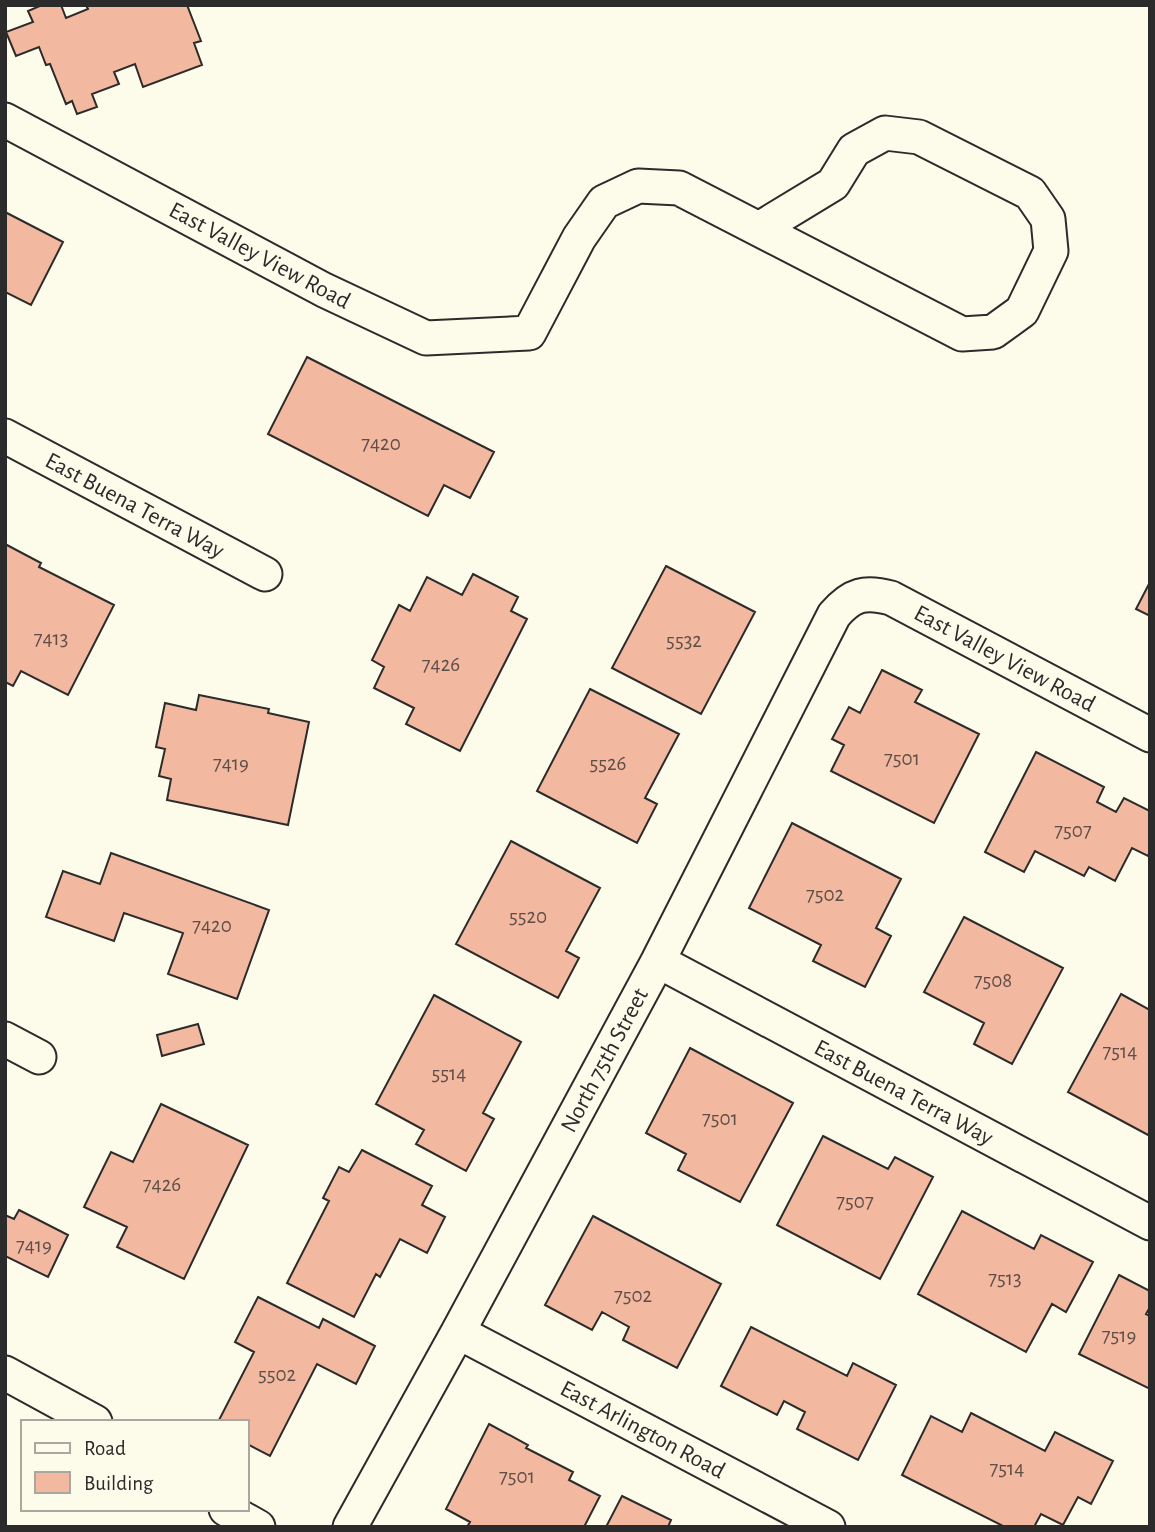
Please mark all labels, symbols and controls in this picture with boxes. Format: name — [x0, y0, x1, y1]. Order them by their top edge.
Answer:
street label: East Valley View Road — [165, 198, 354, 314]
house number: 7420 — [361, 433, 401, 454]
street label: East Buena Terra Way — [41, 449, 228, 563]
street label: East Valley View Road — [910, 601, 1099, 717]
house number: 7413 — [34, 628, 68, 649]
house number: 5532 — [666, 630, 702, 651]
house number: 7426 — [422, 654, 460, 675]
house number: 7501 — [884, 748, 920, 769]
house number: 7419 — [213, 753, 249, 774]
house number: 5526 — [590, 753, 626, 774]
house number: 7507 — [1054, 820, 1092, 841]
house number: 7502 — [806, 884, 844, 905]
house number: 5520 — [509, 906, 547, 927]
house number: 7420 — [192, 915, 232, 936]
house number: 7508 — [974, 970, 1012, 991]
street label: North 75th Street — [557, 984, 653, 1137]
street label: East Buena Terra Way — [810, 1036, 997, 1150]
house number: 7514 — [1103, 1041, 1137, 1062]
house number: 5514 — [432, 1063, 466, 1084]
house number: 7501 — [702, 1108, 738, 1129]
house number: 7426 — [143, 1174, 181, 1195]
house number: 7507 — [836, 1191, 874, 1212]
house number: 7419 — [16, 1235, 52, 1256]
house number: 7513 — [988, 1268, 1022, 1289]
house number: 7502 — [614, 1285, 652, 1306]
house number: 7519 — [1102, 1325, 1136, 1346]
house number: 5502 — [258, 1364, 296, 1385]
street label: East Arlington Road — [556, 1376, 729, 1483]
legend — [21, 1420, 248, 1511]
text: Road — [84, 1438, 126, 1459]
house number: 7514 — [990, 1458, 1024, 1479]
house number: 7501 — [499, 1466, 535, 1487]
text: Building — [84, 1473, 154, 1494]

